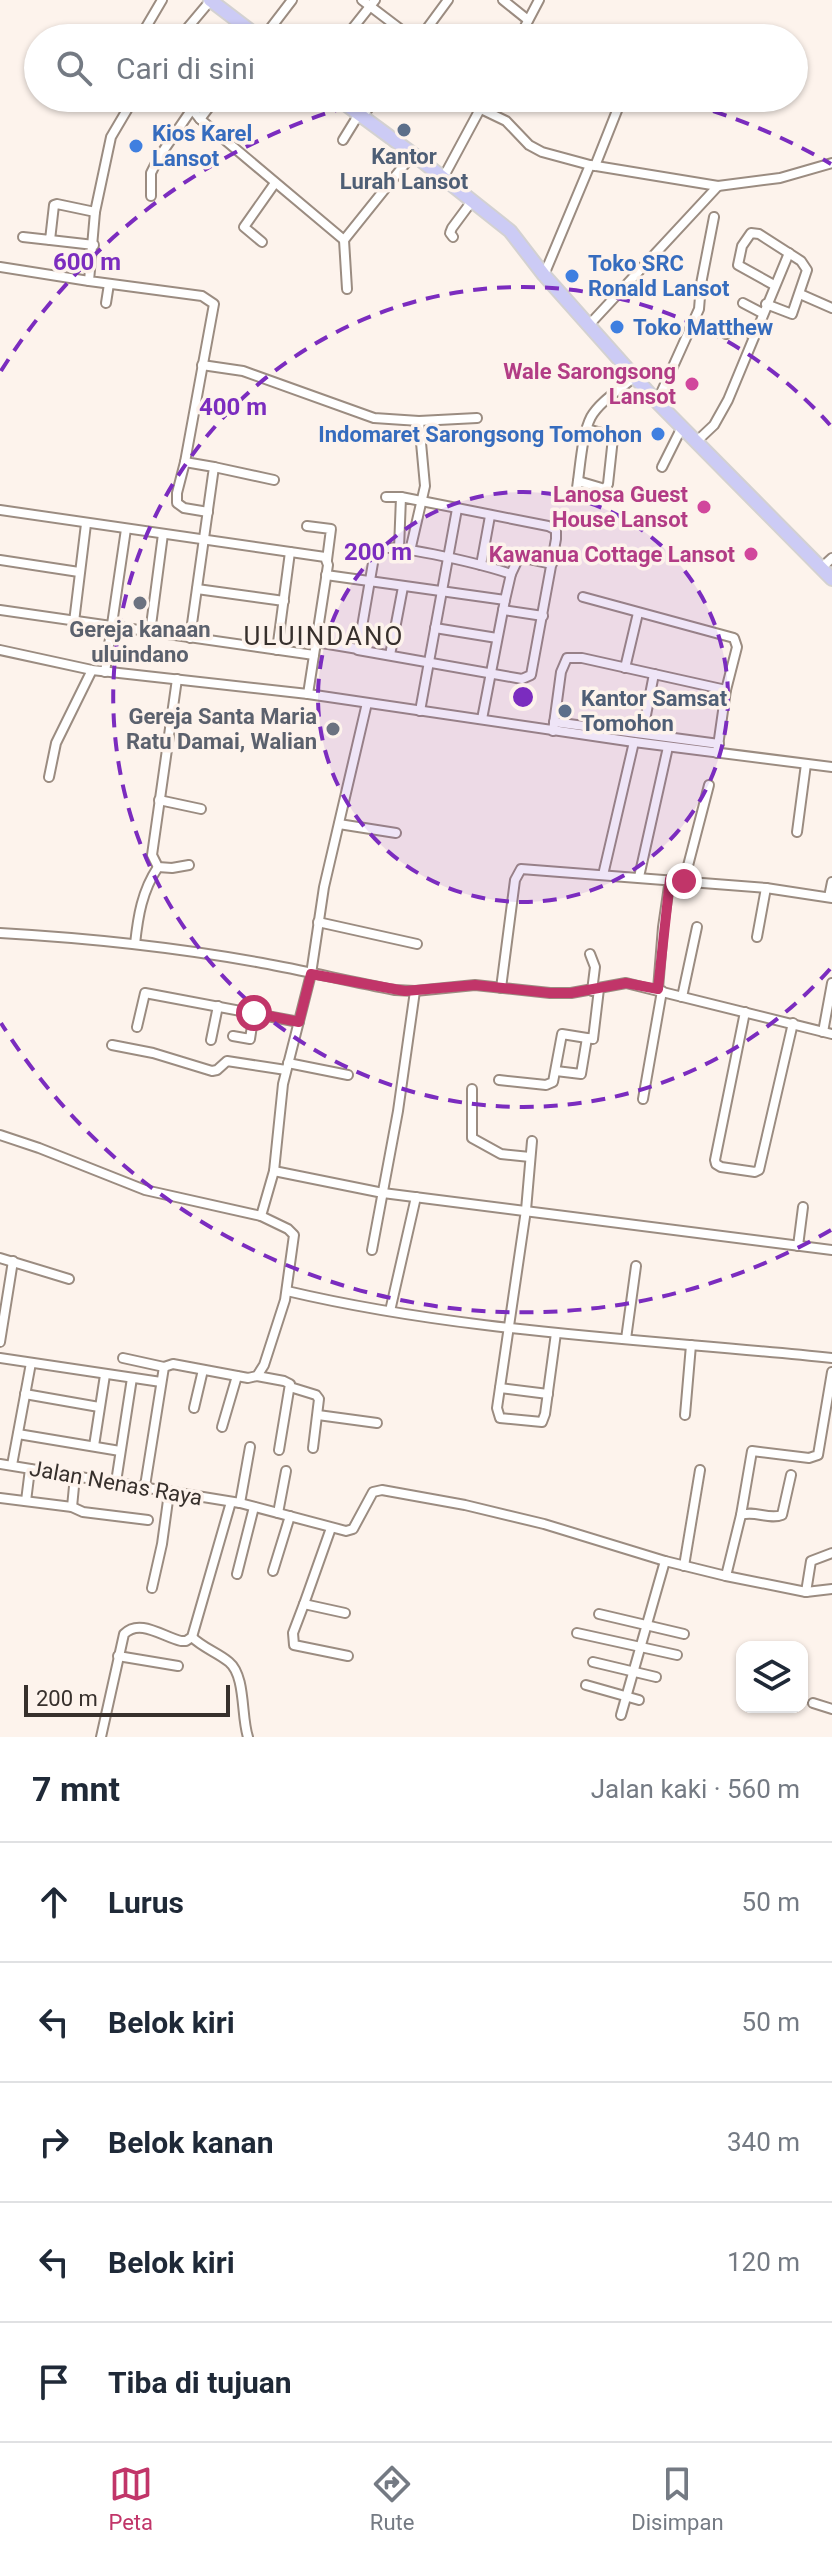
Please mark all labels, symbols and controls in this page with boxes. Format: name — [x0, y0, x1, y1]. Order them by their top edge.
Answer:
search box — [24, 24, 808, 112]
icon: search — [52, 46, 96, 90]
text: Cari di sini — [116, 51, 255, 86]
place label: Kios Karel Lansot — [152, 121, 252, 171]
marker: Kantor Lurah Lansot — [395, 121, 413, 139]
marker: Kios Karel Lansot — [127, 137, 145, 155]
place label: Kantor Lurah Lansot — [340, 144, 469, 194]
text: 600 m — [53, 248, 121, 276]
place label: Toko SRC Ronald Lansot — [588, 251, 730, 301]
marker: Toko SRC Ronald Lansot — [563, 267, 581, 285]
place label: Toko Matthew — [633, 315, 773, 340]
marker: Toko Matthew — [608, 318, 626, 336]
place label: Wale Sarongsong Lansot — [503, 359, 677, 409]
marker: Wale Sarongsong Lansot — [683, 375, 701, 393]
text: 400 m — [199, 393, 267, 421]
place label: Indomaret Sarongsong Tomohon — [318, 422, 642, 447]
marker: Indomaret Sarongsong Tomohon — [649, 425, 667, 443]
place label: Lanosa Guest House Lansot — [552, 482, 689, 532]
marker: Lanosa Guest House Lansot — [695, 498, 713, 516]
text: 200 m — [344, 538, 412, 566]
place label: Kawanua Cottage Lansot — [489, 542, 736, 567]
marker: Kawanua Cottage Lansot — [742, 545, 760, 563]
marker: Gereja kanaan uluindano — [131, 594, 149, 612]
place label: Gereja kanaan uluindano — [69, 617, 211, 667]
district label: ULUINDANO — [244, 621, 404, 651]
centre of rings — [509, 683, 537, 711]
place label: Kantor Samsat Tomohon — [581, 686, 728, 736]
marker: Kantor Samsat Tomohon — [556, 702, 574, 720]
place label: Gereja Santa Maria Ratu Damai, Walian — [126, 704, 317, 754]
marker: Gereja Santa Maria Ratu Damai, Walian — [324, 720, 342, 738]
route end — [666, 863, 702, 899]
route start — [236, 995, 272, 1031]
street label: Jalan Nenas Raya — [28, 1456, 204, 1510]
map controls — [736, 1641, 808, 1713]
button: layers — [736, 1641, 808, 1713]
scale bar — [24, 1681, 230, 1717]
text: 200 m — [36, 1686, 98, 1711]
text: 7 mnt — [32, 1769, 120, 1809]
text: Jalan kaki · 560 m — [591, 1774, 800, 1804]
icon: ahead — [32, 1880, 76, 1924]
text: Lurus — [108, 1885, 184, 1920]
text: 50 m — [742, 1887, 800, 1917]
icon: left — [32, 2000, 76, 2044]
text: Belok kiri — [108, 2005, 235, 2040]
text: 50 m — [742, 2007, 800, 2037]
icon: right — [32, 2120, 76, 2164]
text: Belok kanan — [108, 2125, 273, 2160]
text: 340 m — [727, 2127, 800, 2157]
icon: left — [32, 2240, 76, 2284]
text: Belok kiri — [108, 2245, 235, 2280]
text: 120 m — [727, 2247, 800, 2277]
icon: arrive — [32, 2360, 76, 2404]
text: Tiba di tujuan — [108, 2365, 292, 2400]
tab: Peta — [108, 2462, 153, 2535]
tab: Rute — [370, 2462, 414, 2535]
tab: Disimpan — [631, 2462, 724, 2535]

